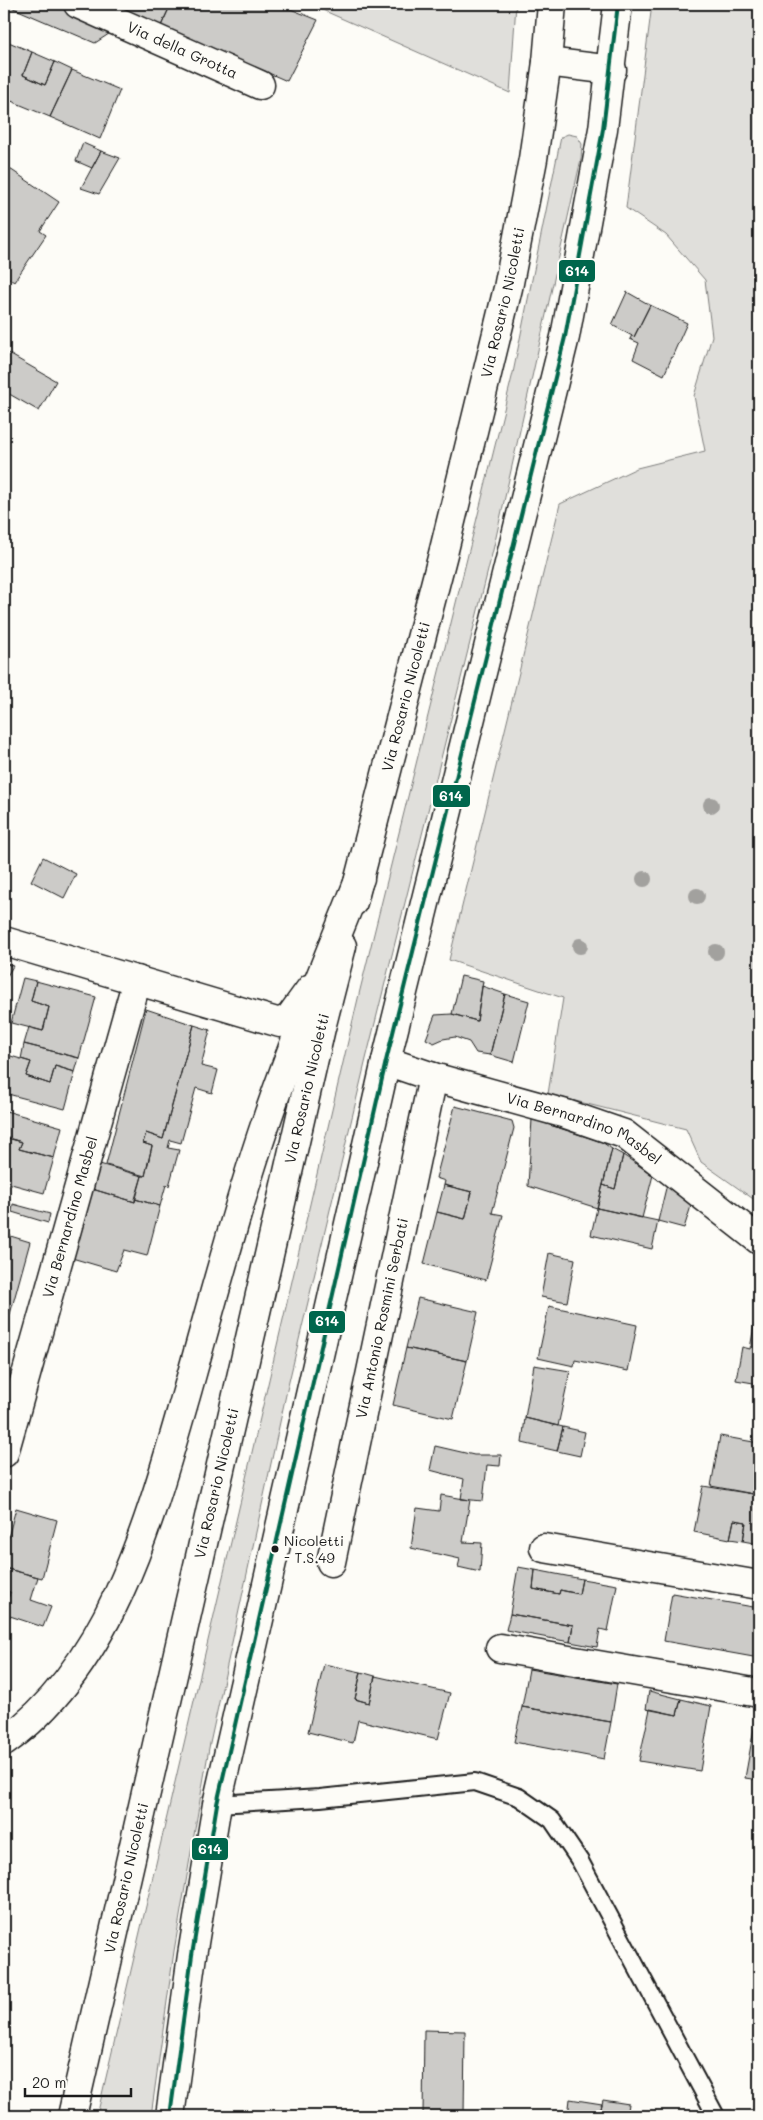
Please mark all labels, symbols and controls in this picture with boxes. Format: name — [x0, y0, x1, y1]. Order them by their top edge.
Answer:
street label: Via della Grotta — [124, 16, 241, 83]
street label: Via Rosario Nicoletti — [475, 225, 529, 380]
line badge: 614 — [558, 259, 596, 283]
text: 614 — [565, 261, 589, 280]
street label: Via Rosario Nicoletti — [376, 620, 434, 773]
line badge: 614 — [432, 784, 471, 808]
text: 614 — [439, 786, 463, 805]
street label: Via Rosario Nicoletti — [279, 1011, 333, 1166]
street label: Via Bernardino Masbel — [505, 1087, 666, 1169]
street label: Via Bernardino Masbel — [37, 1134, 102, 1300]
street label: Via Antonio Rosmini Serbati — [350, 1216, 412, 1420]
line badge: 614 — [308, 1310, 346, 1334]
text: 614 — [315, 1311, 339, 1330]
street label: Via Rosario Nicoletti — [189, 1406, 243, 1560]
place label: Nicoletti - T.S.49 — [284, 1531, 344, 1567]
marker: Nicoletti - T.S.49 — [270, 1544, 280, 1554]
street label: Via Rosario Nicoletti — [99, 1801, 152, 1955]
line badge: 614 — [191, 1837, 229, 1861]
text: 614 — [198, 1839, 222, 1858]
scale bar — [25, 2065, 131, 2097]
text: 20 m — [32, 2072, 66, 2092]

